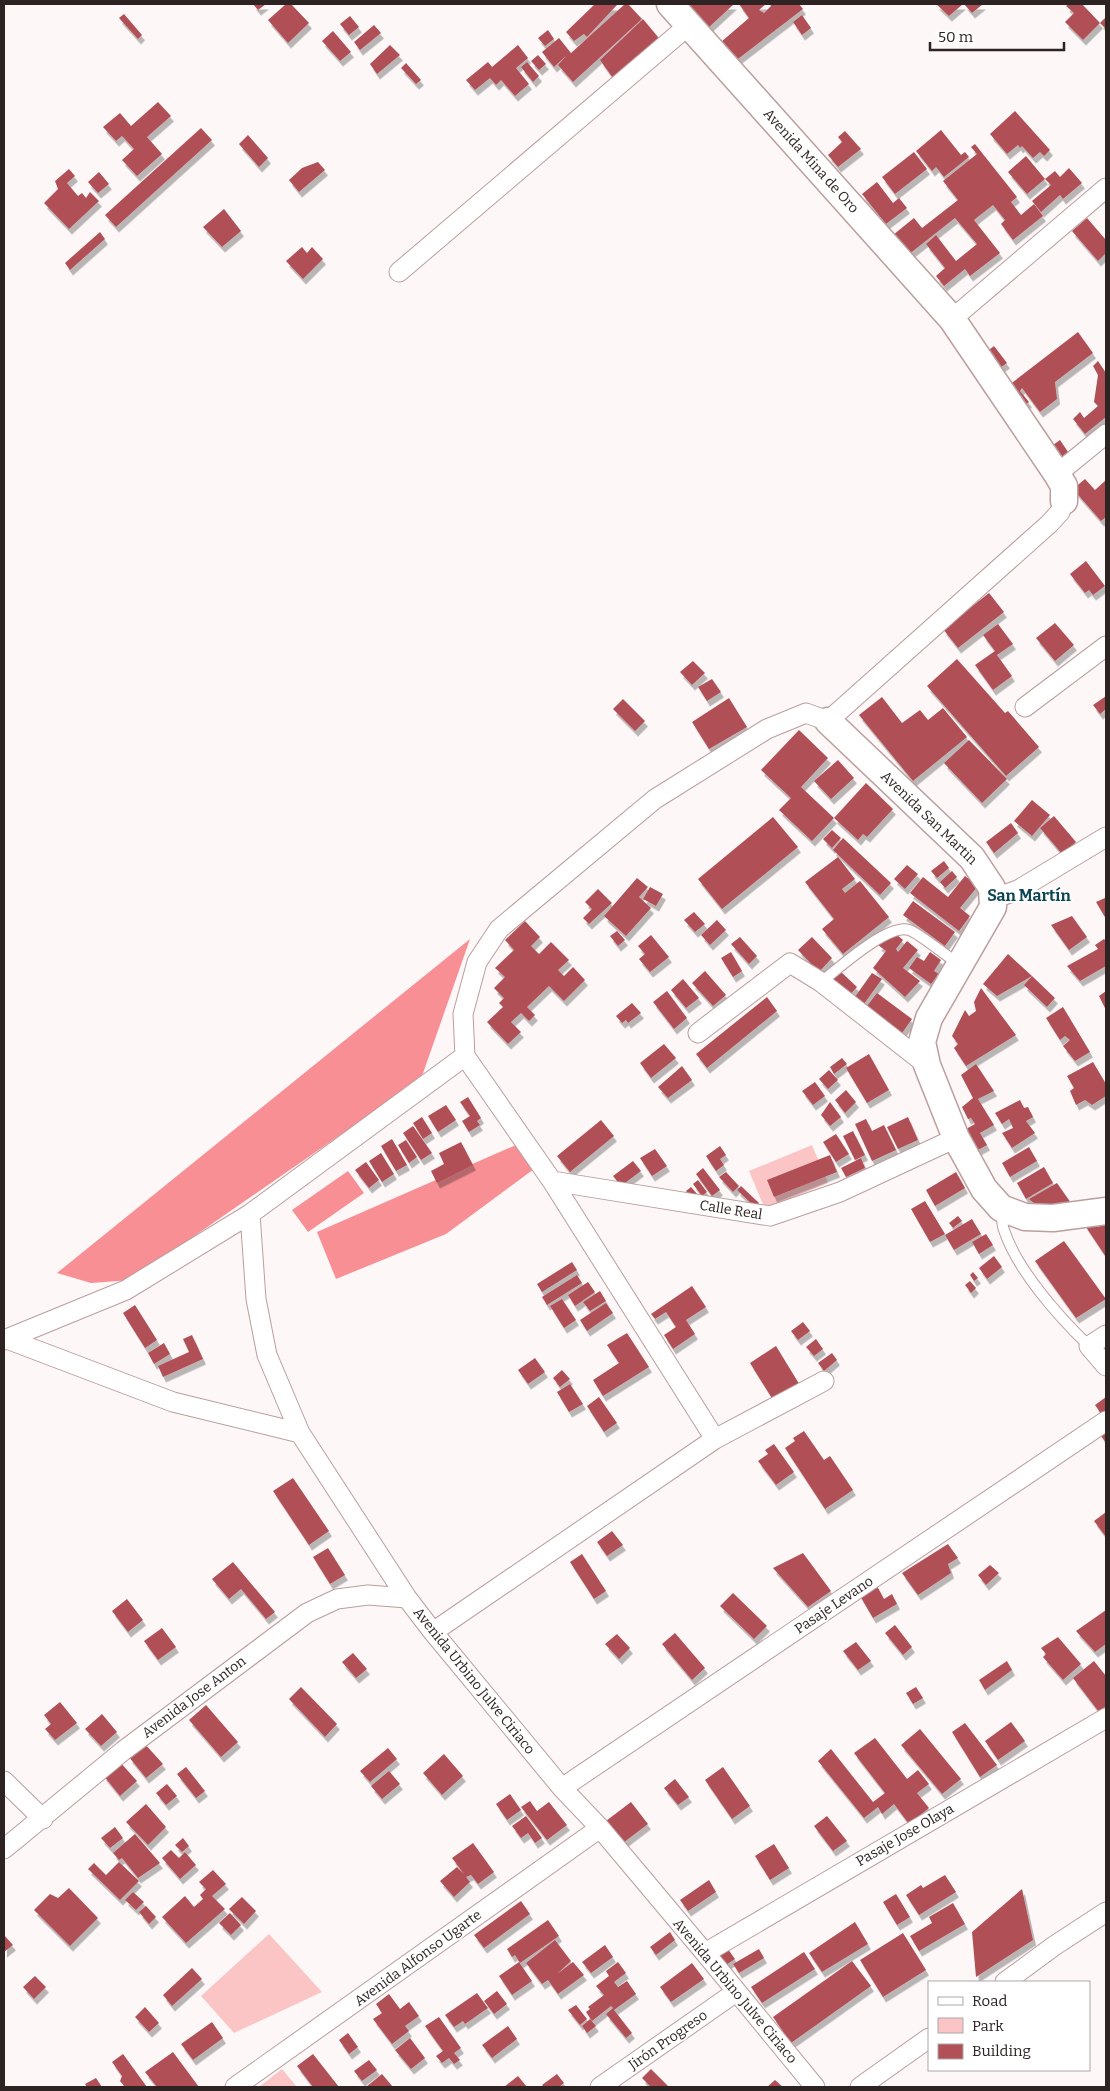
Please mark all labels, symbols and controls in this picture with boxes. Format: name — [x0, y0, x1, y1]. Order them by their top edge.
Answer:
scale bar — [930, 20, 1064, 52]
text: 50 m — [938, 28, 974, 46]
street label: Avenida Mina de Oro — [760, 105, 862, 217]
street label: Avenida San Martin — [877, 768, 981, 868]
district label: San Martín — [987, 886, 1071, 905]
street label: Calle Real — [698, 1197, 764, 1223]
street label: Pasaje Levano — [792, 1573, 876, 1637]
street label: Avenida Urbino Julve Ciriaco — [410, 1604, 538, 1758]
street label: Avenida Jose Anton — [139, 1652, 249, 1742]
street label: Pasaje Jose Olaya — [853, 1800, 957, 1870]
street label: Avenida Alfonso Ugarte — [351, 1906, 485, 2010]
street label: Avenida Urbino Julve Ciriaco — [669, 1915, 801, 2067]
legend — [928, 1981, 1090, 2071]
text: Road — [972, 1992, 1007, 2010]
street label: Jirón Progreso — [624, 2007, 711, 2074]
text: Park — [972, 2017, 1004, 2035]
text: Building — [972, 2042, 1031, 2060]

